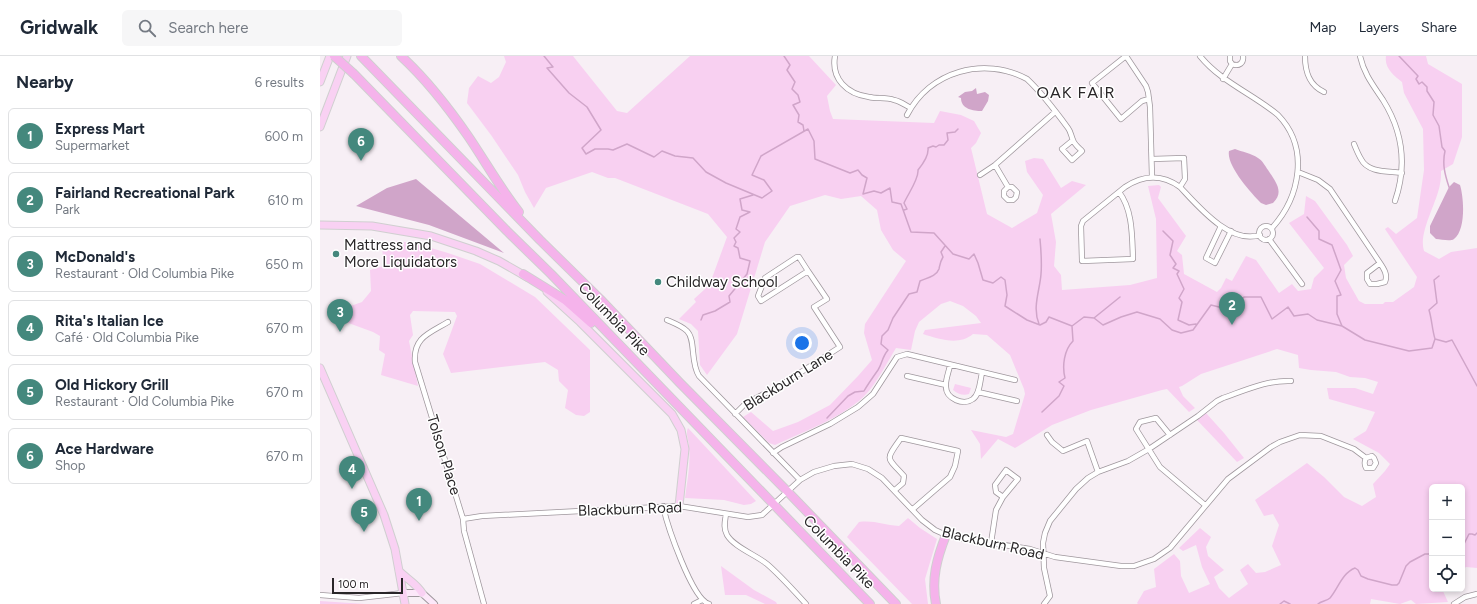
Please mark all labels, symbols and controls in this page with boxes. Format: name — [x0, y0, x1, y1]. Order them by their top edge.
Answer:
search box — [122, 10, 402, 46]
text: Gridwalk — [20, 16, 98, 39]
icon: search — [136, 17, 158, 39]
text: Search here — [168, 19, 248, 37]
text: Map — [1309, 19, 1337, 36]
text: Layers — [1359, 19, 1399, 36]
text: Share — [1421, 19, 1457, 36]
text: Nearby — [16, 72, 74, 92]
text: 6 results — [255, 75, 304, 90]
district label: OAK FAIR — [1037, 83, 1115, 102]
text: Express Mart — [55, 120, 145, 138]
pin: 6 — [348, 128, 374, 161]
text: 1 — [27, 129, 33, 144]
text: 600 m — [265, 129, 303, 144]
text: Supermarket — [55, 138, 130, 153]
text: Fairland Recreational Park — [55, 184, 235, 202]
text: 2 — [26, 193, 34, 208]
text: 610 m — [268, 193, 303, 208]
text: Park — [55, 202, 80, 217]
place label: Mattress and More Liquidators — [344, 236, 457, 271]
text: McDonald's — [55, 248, 135, 266]
marker: Mattress and More Liquidators — [331, 249, 341, 259]
text: 3 — [26, 257, 34, 272]
text: 650 m — [266, 257, 303, 272]
text: Restaurant · Old Columbia Pike — [55, 266, 234, 281]
place label: Childway School — [666, 273, 778, 291]
marker: Childway School — [653, 277, 663, 287]
street label: Columbia Pike — [575, 279, 653, 359]
pin: 2 — [1219, 292, 1245, 325]
pin: 3 — [327, 299, 353, 332]
text: Rita's Italian Ice — [55, 312, 164, 330]
text: 4 — [26, 321, 34, 336]
text: 670 m — [266, 321, 303, 336]
text: Café · Old Columbia Pike — [55, 330, 199, 345]
your location — [792, 333, 812, 353]
street label: Blackburn Lane — [740, 345, 836, 415]
text: Old Hickory Grill — [55, 376, 169, 394]
text: 5 — [26, 385, 34, 400]
text: 670 m — [266, 385, 303, 400]
text: Restaurant · Old Columbia Pike — [55, 394, 234, 409]
street label: Tolson Place — [423, 413, 465, 497]
text: Ace Hardware — [55, 440, 154, 458]
text: 6 — [26, 449, 34, 464]
text: 670 m — [266, 449, 303, 464]
pin: 4 — [339, 456, 365, 489]
text: Shop — [55, 458, 85, 473]
map controls — [1429, 484, 1465, 592]
button: + — [1429, 484, 1465, 520]
pin: 1 — [406, 488, 432, 521]
street label: Blackburn Road — [578, 498, 682, 520]
pin: 5 — [351, 499, 377, 532]
street label: Columbia Pike — [800, 512, 878, 592]
button: − — [1429, 520, 1465, 556]
street label: Blackburn Road — [940, 522, 1046, 564]
button: locate — [1429, 556, 1465, 592]
scale bar — [332, 576, 403, 595]
text: 100 m — [338, 578, 369, 591]

